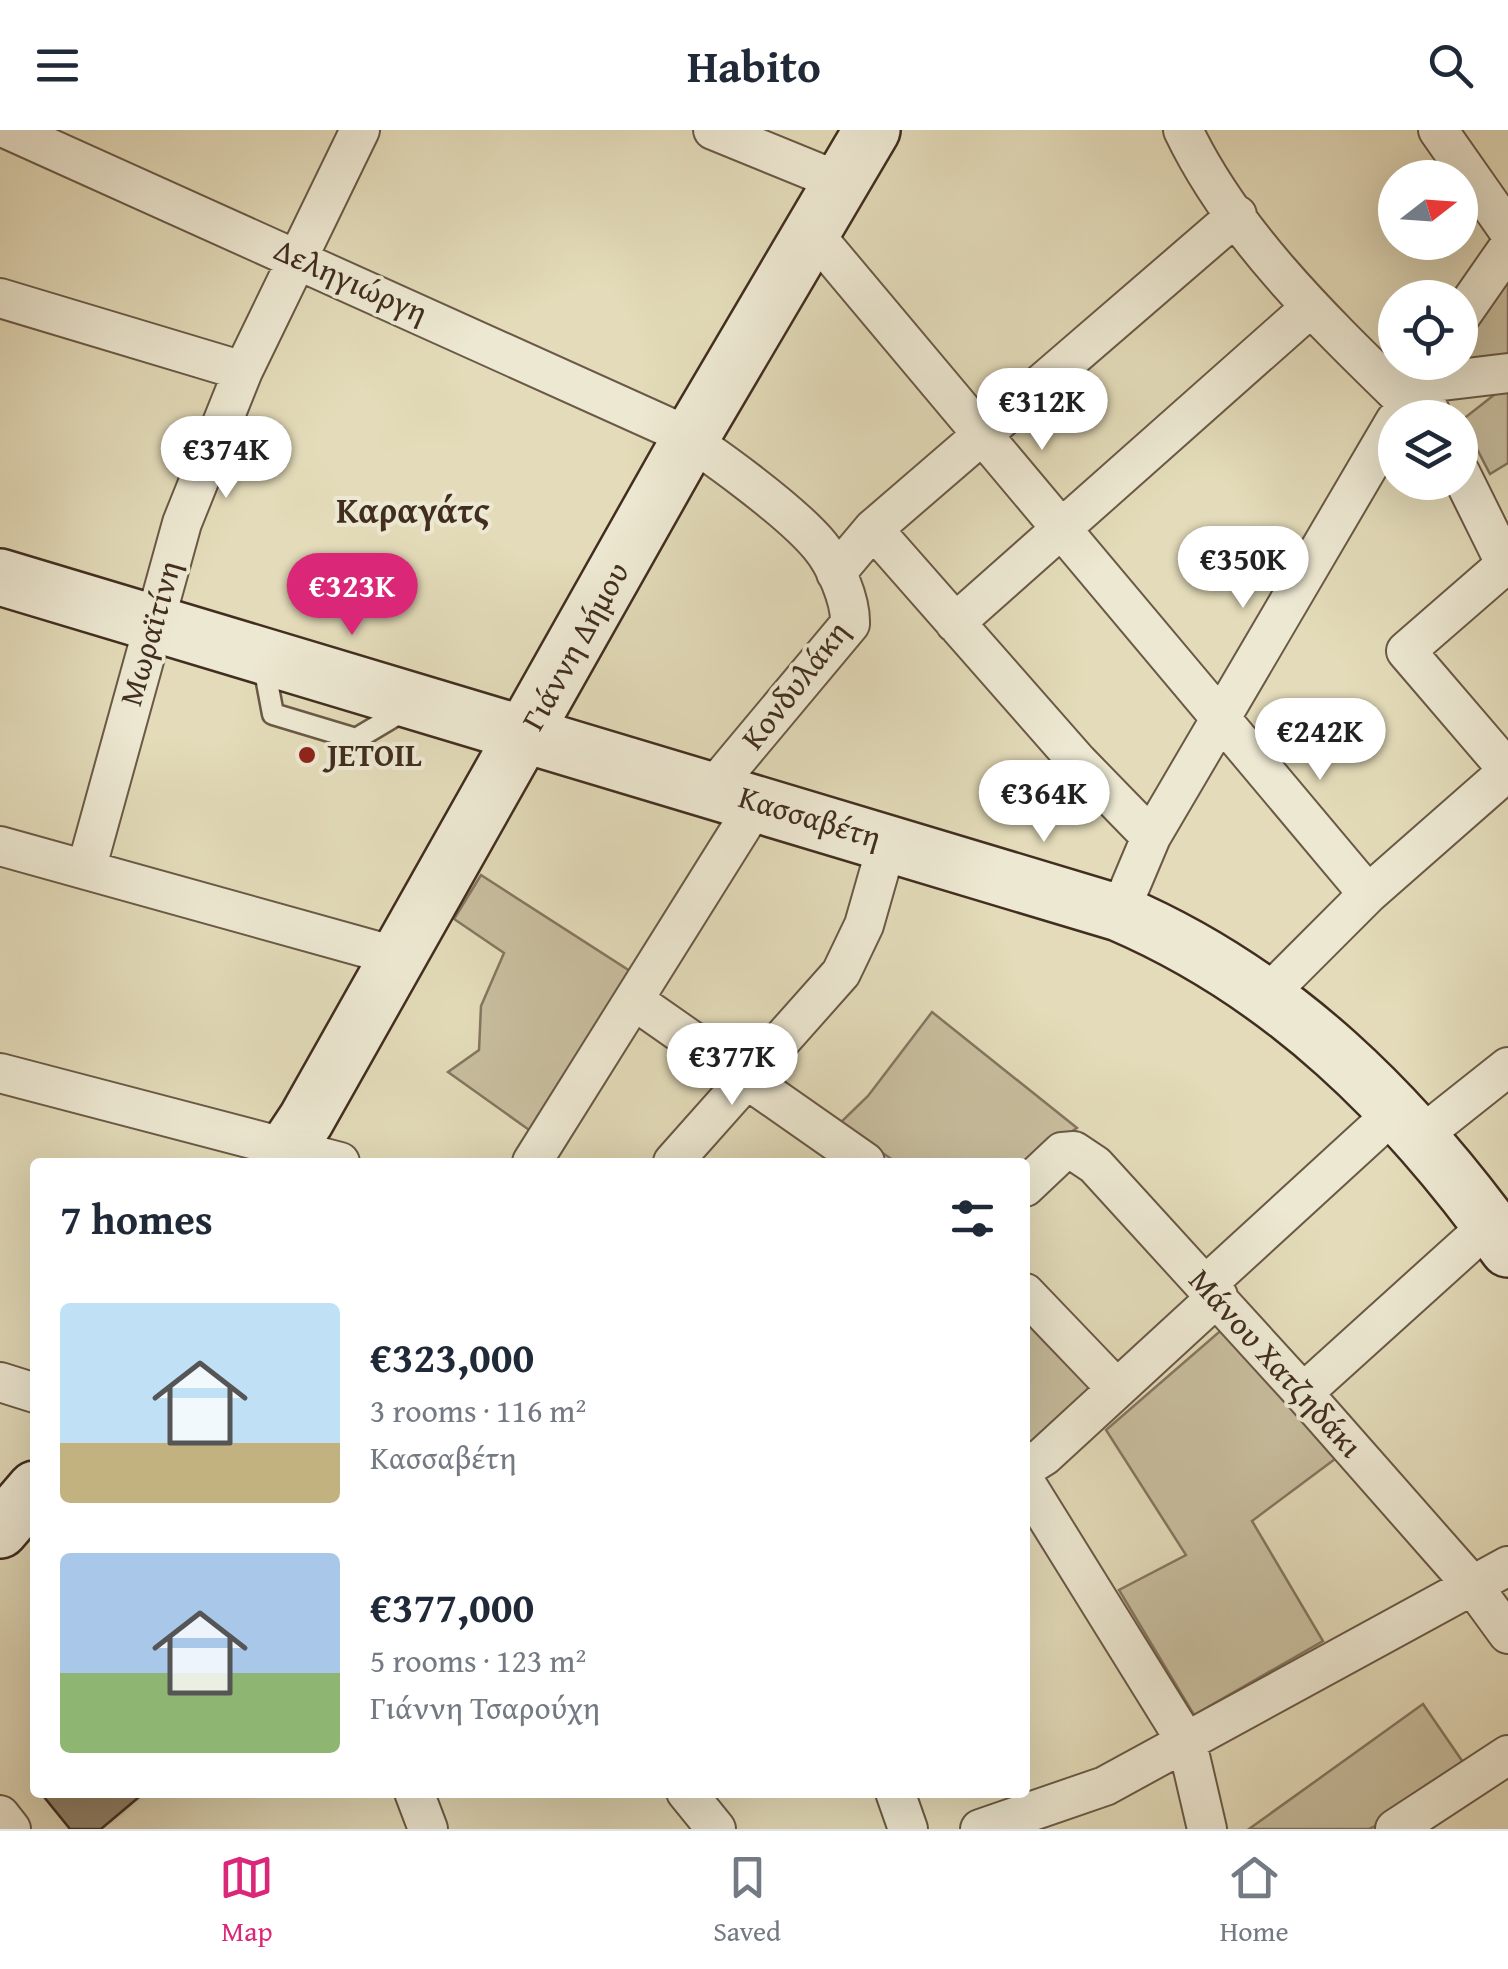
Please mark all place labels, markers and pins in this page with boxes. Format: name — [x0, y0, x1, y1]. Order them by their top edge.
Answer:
pin: €312K — [972, 368, 1112, 453]
pin: €374K — [156, 416, 296, 501]
pin: €350K — [1173, 526, 1313, 611]
pin: €323K — [282, 553, 422, 638]
pin: €242K — [1250, 698, 1390, 783]
place label: JETOIL — [322, 731, 422, 778]
marker: JETOIL — [296, 744, 318, 766]
pin: €364K — [974, 760, 1114, 845]
pin: €377K — [662, 1023, 802, 1108]

